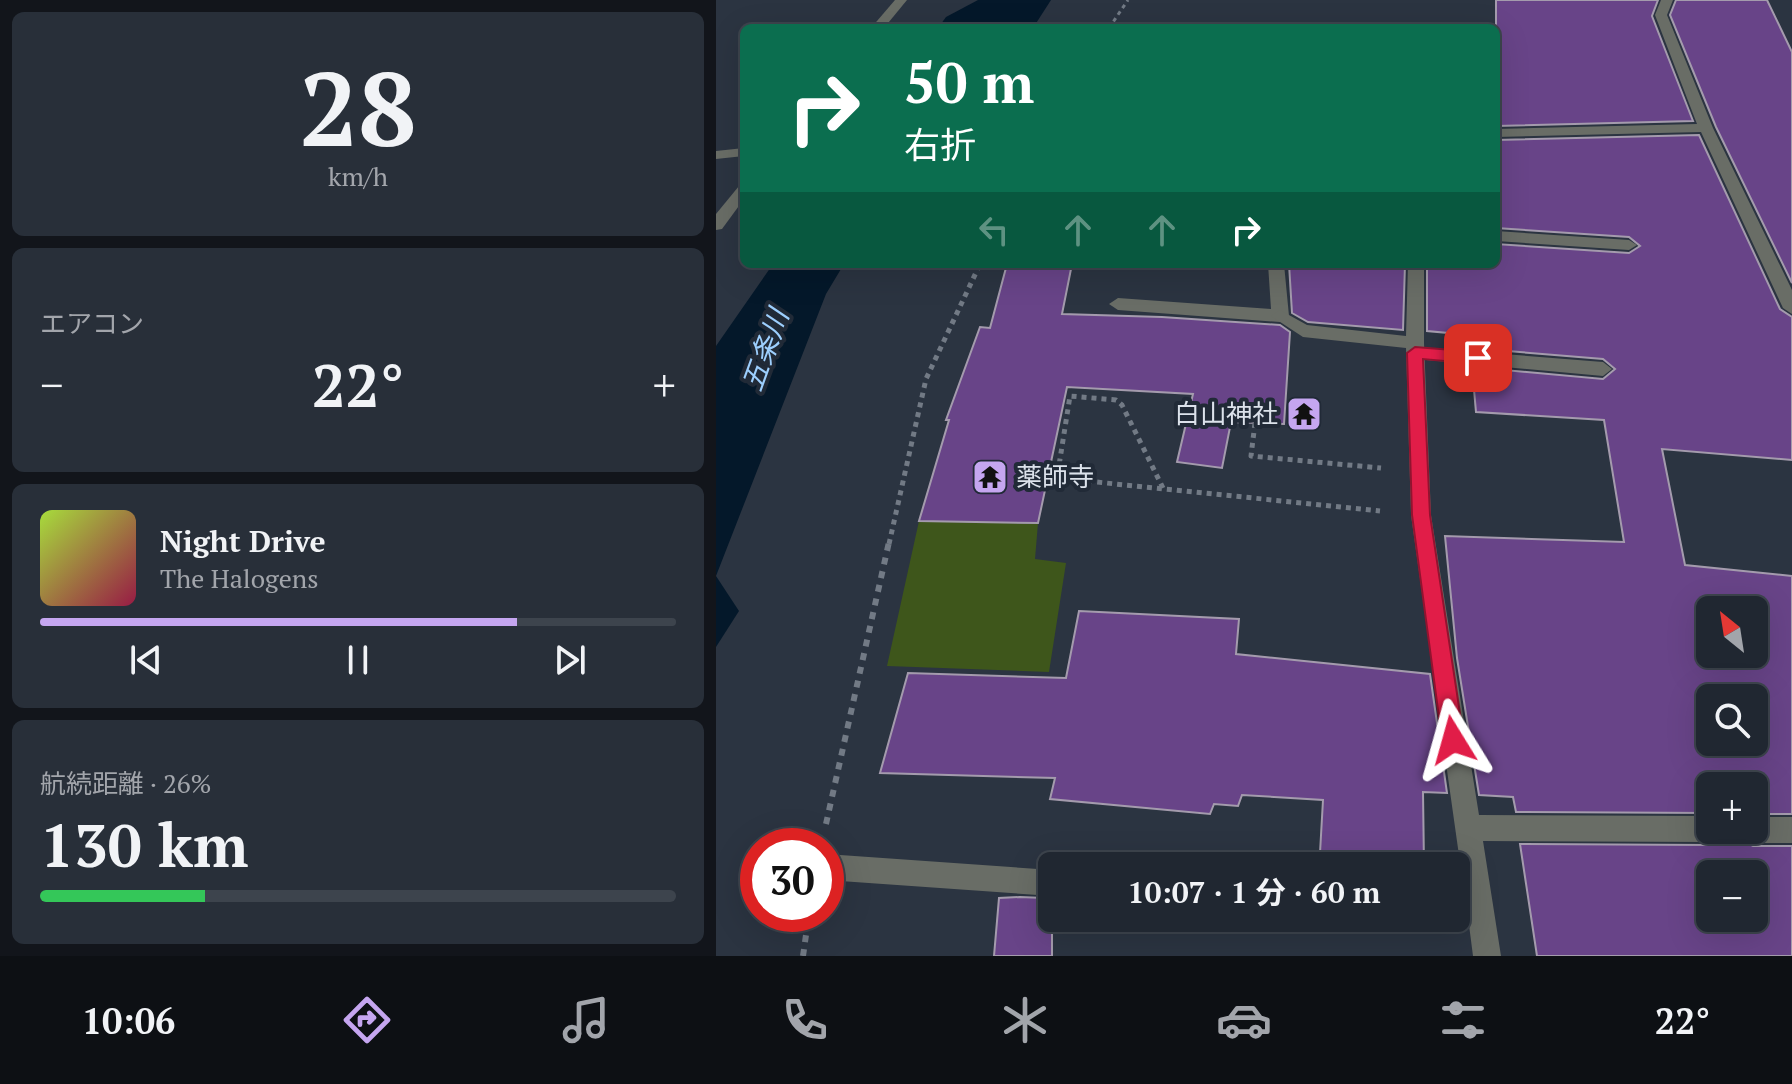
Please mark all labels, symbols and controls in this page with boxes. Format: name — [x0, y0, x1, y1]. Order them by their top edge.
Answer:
text: 28 — [299, 38, 417, 176]
text: 50 m — [904, 45, 1034, 119]
icon: right — [772, 56, 876, 160]
text: 右折 — [904, 121, 976, 168]
text: km/h — [328, 159, 388, 193]
icon: left — [972, 208, 1016, 252]
icon: ahead — [1056, 208, 1100, 252]
icon: ahead — [1140, 208, 1184, 252]
icon: right — [1224, 208, 1268, 252]
water label: 五条川 — [733, 301, 797, 396]
text: エアコン — [40, 306, 144, 340]
pin — [1444, 324, 1512, 392]
icon: arrive — [1456, 336, 1500, 380]
text: 22° — [312, 345, 404, 424]
text: − — [40, 355, 63, 414]
text: + — [653, 355, 676, 414]
temple icon: 白山神社 — [1285, 395, 1323, 433]
place label: 白山神社 — [1174, 396, 1278, 430]
temple icon: 薬師寺 — [971, 458, 1009, 496]
place label: 薬師寺 — [1016, 459, 1094, 493]
text: Night Drive — [160, 521, 326, 561]
text: The Halogens — [160, 561, 318, 595]
north arrow — [1696, 596, 1768, 668]
map controls — [1696, 596, 1768, 932]
icon: previous — [124, 638, 168, 682]
icon: pause — [336, 638, 380, 682]
icon: next — [548, 638, 592, 682]
button: search — [1696, 684, 1768, 756]
position arrow — [1411, 698, 1495, 782]
text: 航続距離 · 26% — [40, 766, 212, 800]
button: + — [1696, 772, 1768, 844]
text: 130 km — [40, 805, 248, 884]
speed limit sign: 30 — [740, 828, 844, 932]
button: − — [1696, 860, 1768, 932]
text: 10:07 · 1 分 · 60 m — [1127, 872, 1381, 912]
icon: directions — [339, 992, 395, 1048]
icon: music — [558, 992, 614, 1048]
icon: phone — [777, 992, 833, 1048]
icon: climate — [997, 992, 1053, 1048]
icon: car — [1216, 992, 1272, 1048]
icon: filters — [1435, 992, 1491, 1048]
text: 10:06 — [82, 997, 175, 1044]
text: 22° — [1655, 997, 1710, 1044]

